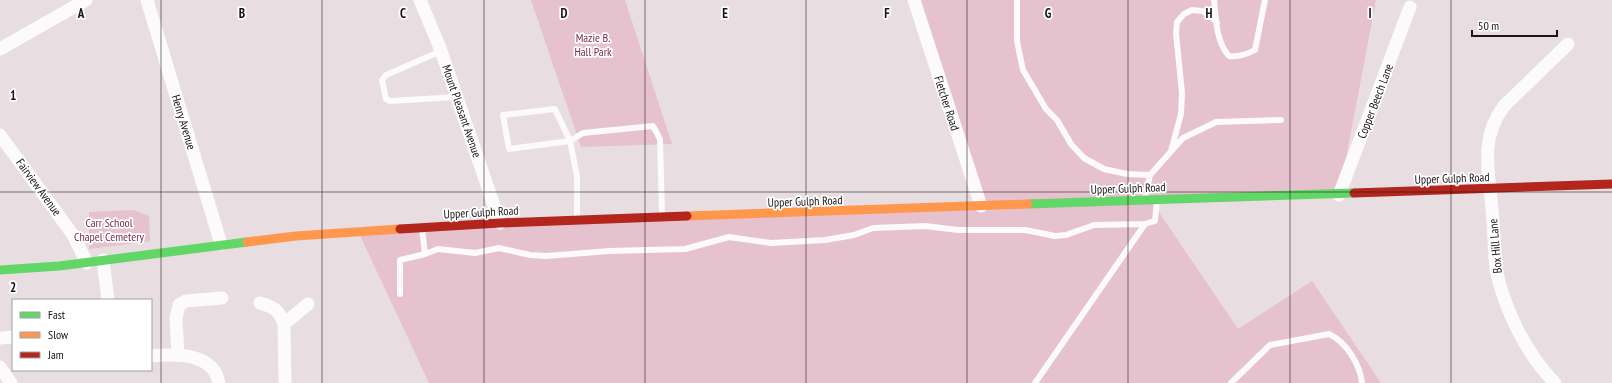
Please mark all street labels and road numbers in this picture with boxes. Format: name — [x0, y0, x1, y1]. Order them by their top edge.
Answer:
street label: Copper Beech Lane — [1354, 61, 1396, 141]
street label: Mount Pleasant Avenue — [439, 63, 485, 159]
street label: Fletcher Road — [931, 74, 963, 132]
street label: Henry Avenue — [169, 93, 199, 151]
street label: Fairview Avenue — [13, 155, 65, 219]
street label: Upper Gulph Road — [1414, 169, 1490, 187]
street label: Upper Gulph Road — [1090, 179, 1166, 197]
street label: Upper Gulph Road — [767, 192, 843, 210]
street label: Upper Gulph Road — [443, 203, 519, 221]
street label: Box Hill Lane — [1485, 218, 1505, 274]

